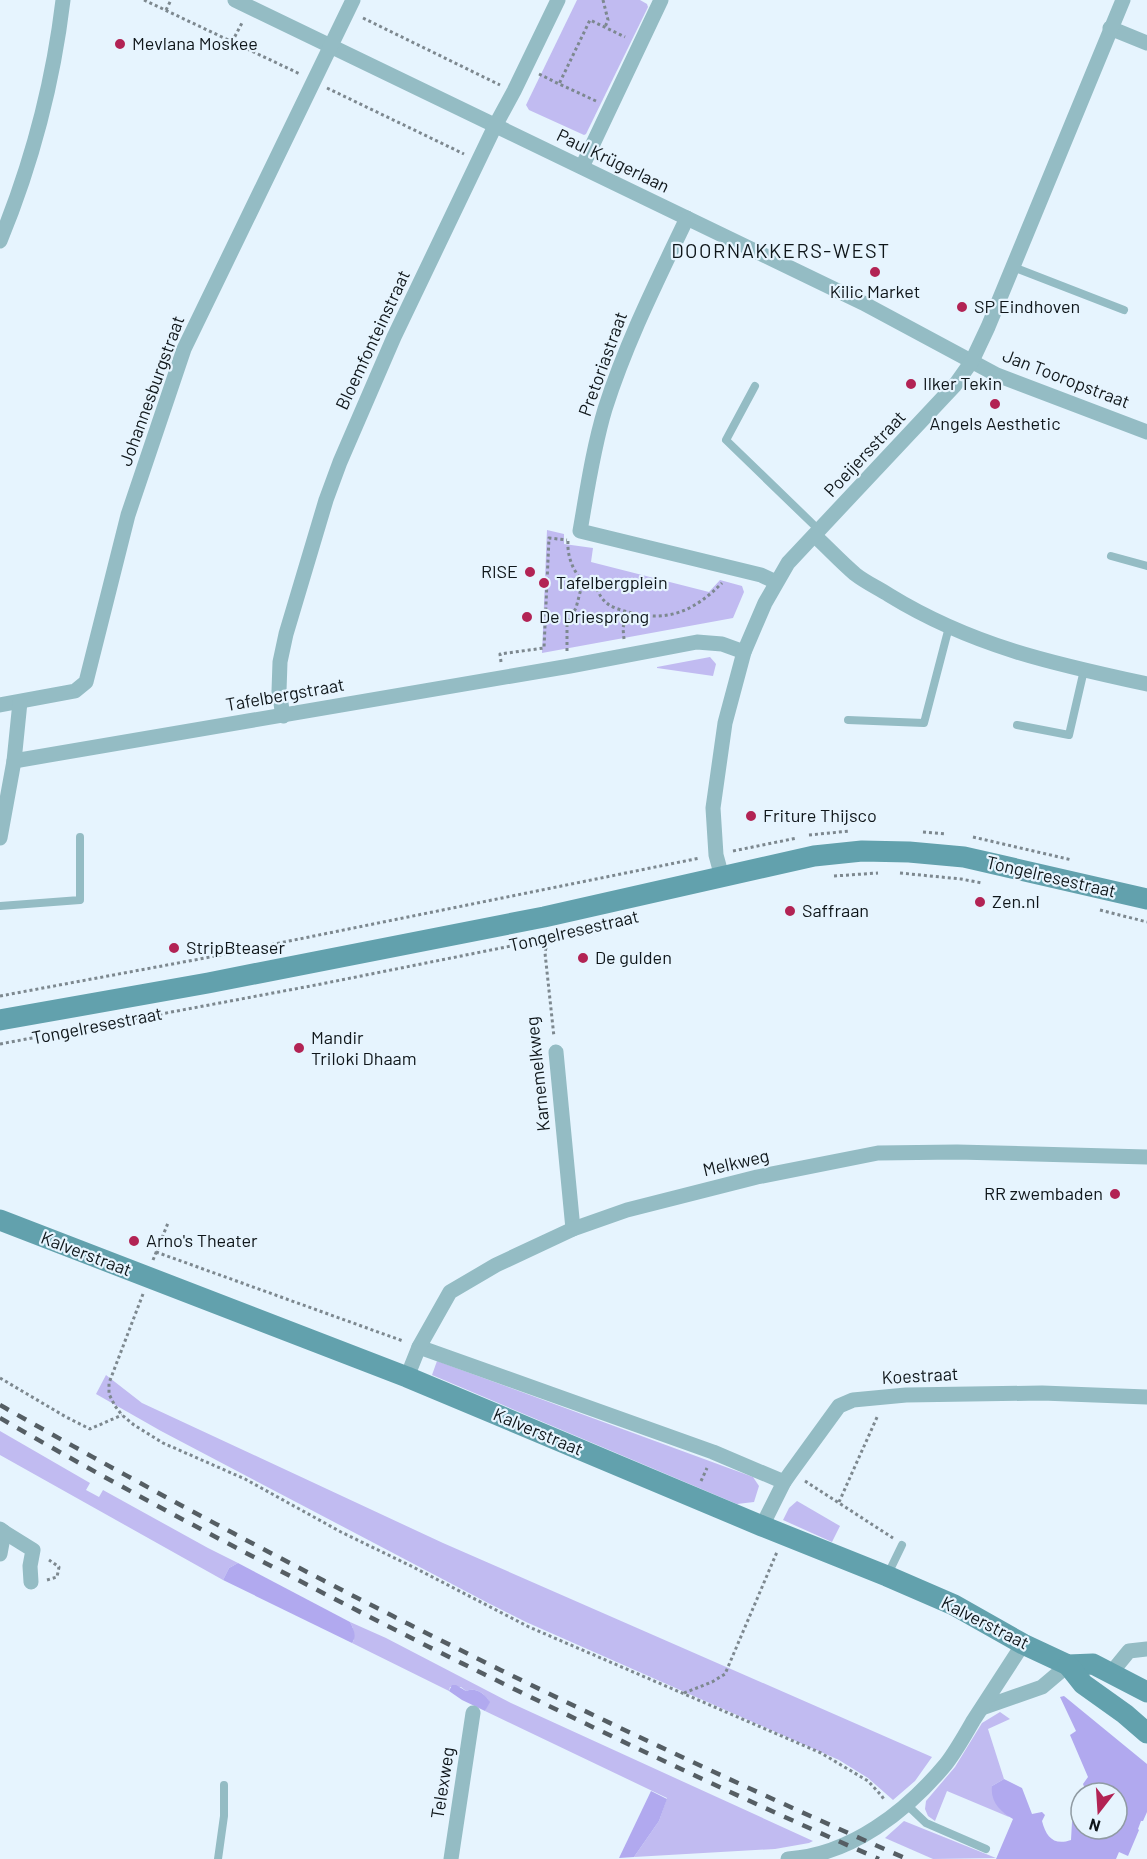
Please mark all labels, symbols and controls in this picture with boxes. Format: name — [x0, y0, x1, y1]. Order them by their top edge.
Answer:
place label: Mevlana Moskee — [132, 32, 258, 54]
marker: Mevlana Moskee — [113, 37, 127, 51]
street label: Paul Krügerlaan — [554, 123, 673, 197]
district label: DOORNAKKERS-WEST — [671, 238, 891, 262]
marker: Kilic Market — [868, 265, 882, 279]
street label: Bloemfonteinstraat — [330, 266, 414, 413]
place label: Kilic Market — [830, 280, 920, 302]
place label: SP Eindhoven — [974, 295, 1080, 317]
marker: SP Eindhoven — [955, 300, 969, 314]
street label: Pretoriastraat — [573, 308, 631, 419]
street label: Johannesburgstraat — [114, 312, 188, 469]
street label: Jan Tooropstraat — [1000, 344, 1133, 412]
place label: Ilker Tekin — [923, 372, 1002, 394]
marker: Ilker Tekin — [904, 377, 918, 391]
marker: Angels Aesthetic — [988, 397, 1002, 411]
street label: Poeijersstraat — [819, 406, 910, 501]
place label: Angels Aesthetic — [929, 412, 1061, 434]
place label: RISE — [481, 560, 518, 582]
marker: RISE — [523, 565, 537, 579]
place label: Tafelbergplein — [556, 571, 668, 593]
marker: Tafelbergplein — [537, 576, 551, 590]
place label: De Driesprong — [539, 605, 649, 627]
marker: De Driesprong — [520, 610, 534, 624]
street label: Tafelbergstraat — [224, 673, 346, 715]
place label: Friture Thijsco — [763, 804, 877, 826]
marker: Friture Thijsco — [744, 809, 758, 823]
street label: Tongelresestraat — [984, 850, 1118, 902]
place label: Zen.nl — [992, 890, 1040, 912]
marker: Zen.nl — [973, 895, 987, 909]
place label: Saffraan — [802, 899, 869, 921]
street label: Tongelresestraat — [507, 904, 641, 956]
marker: Saffraan — [783, 904, 797, 918]
place label: StripBteaser — [186, 936, 285, 958]
marker: StripBteaser — [167, 941, 181, 955]
place label: De gulden — [595, 946, 672, 968]
marker: De gulden — [576, 951, 590, 965]
street label: Tongelresestraat — [30, 1002, 164, 1048]
street label: Karnemelkweg — [520, 1016, 554, 1133]
place label: Mandir Triloki Dhaam — [311, 1026, 417, 1069]
marker: Mandir Triloki Dhaam — [292, 1041, 306, 1055]
street label: Melkweg — [700, 1144, 771, 1180]
place label: RR zwembaden — [984, 1182, 1103, 1204]
marker: RR zwembaden — [1108, 1187, 1122, 1201]
street label: Kalverstraat — [38, 1226, 135, 1280]
place label: Arno's Theater — [146, 1229, 258, 1251]
marker: Arno's Theater — [127, 1234, 141, 1248]
street label: Koestraat — [881, 1362, 959, 1388]
street label: Kalverstraat — [490, 1402, 587, 1460]
street label: Kalverstraat — [938, 1591, 1033, 1654]
street label: Telexweg — [425, 1745, 459, 1820]
north arrow — [1069, 1781, 1129, 1841]
text: N — [1087, 1815, 1102, 1836]

